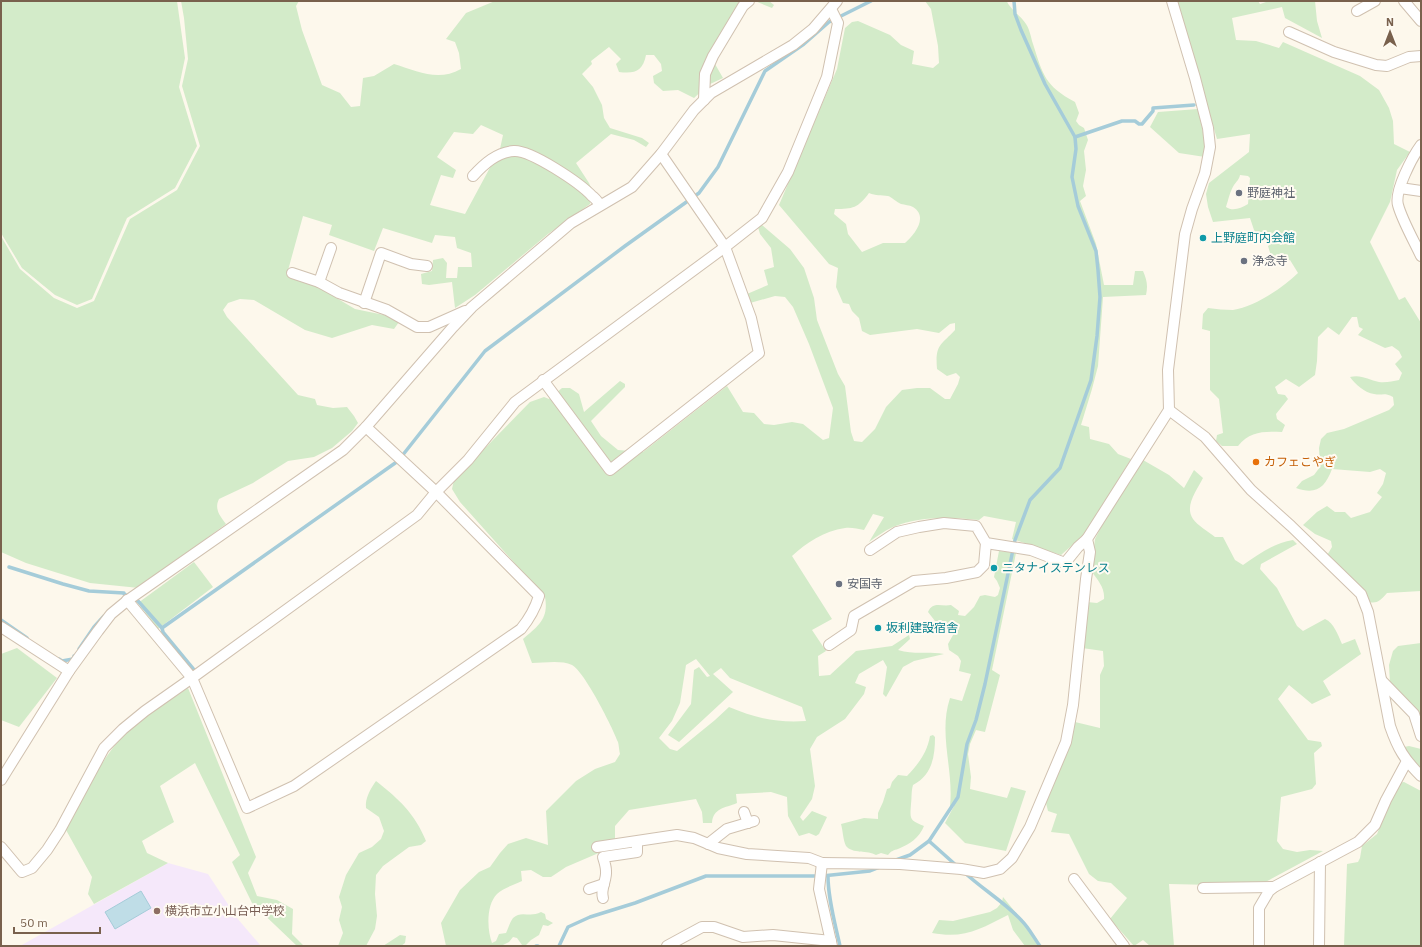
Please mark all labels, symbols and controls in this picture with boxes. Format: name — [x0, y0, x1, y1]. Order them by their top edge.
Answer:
north arrow — [1370, 12, 1410, 52]
text: N — [1386, 15, 1394, 29]
place label: 野庭神社 — [1247, 185, 1295, 200]
marker: 野庭神社 — [1234, 188, 1244, 198]
place label: 上野庭町内会館 — [1211, 230, 1295, 245]
marker: 上野庭町内会館 — [1198, 233, 1208, 243]
place label: 浄念寺 — [1252, 253, 1288, 268]
marker: 浄念寺 — [1239, 256, 1249, 266]
place label: カフェこやぎ — [1264, 454, 1336, 469]
marker: カフェこやぎ — [1251, 457, 1261, 467]
place label: ニタナイステンレス — [1002, 560, 1110, 575]
marker: ニタナイステンレス — [989, 563, 999, 573]
place label: 安国寺 — [847, 576, 883, 591]
marker: 安国寺 — [834, 579, 844, 589]
place label: 坂利建設宿舎 — [886, 620, 958, 635]
marker: 坂利建設宿舎 — [873, 623, 883, 633]
place label: 横浜市立小山台中学校 — [165, 903, 285, 918]
marker: 横浜市立小山台中学校 — [152, 906, 162, 916]
scale bar — [14, 909, 100, 935]
text: 50 m — [20, 915, 48, 930]

